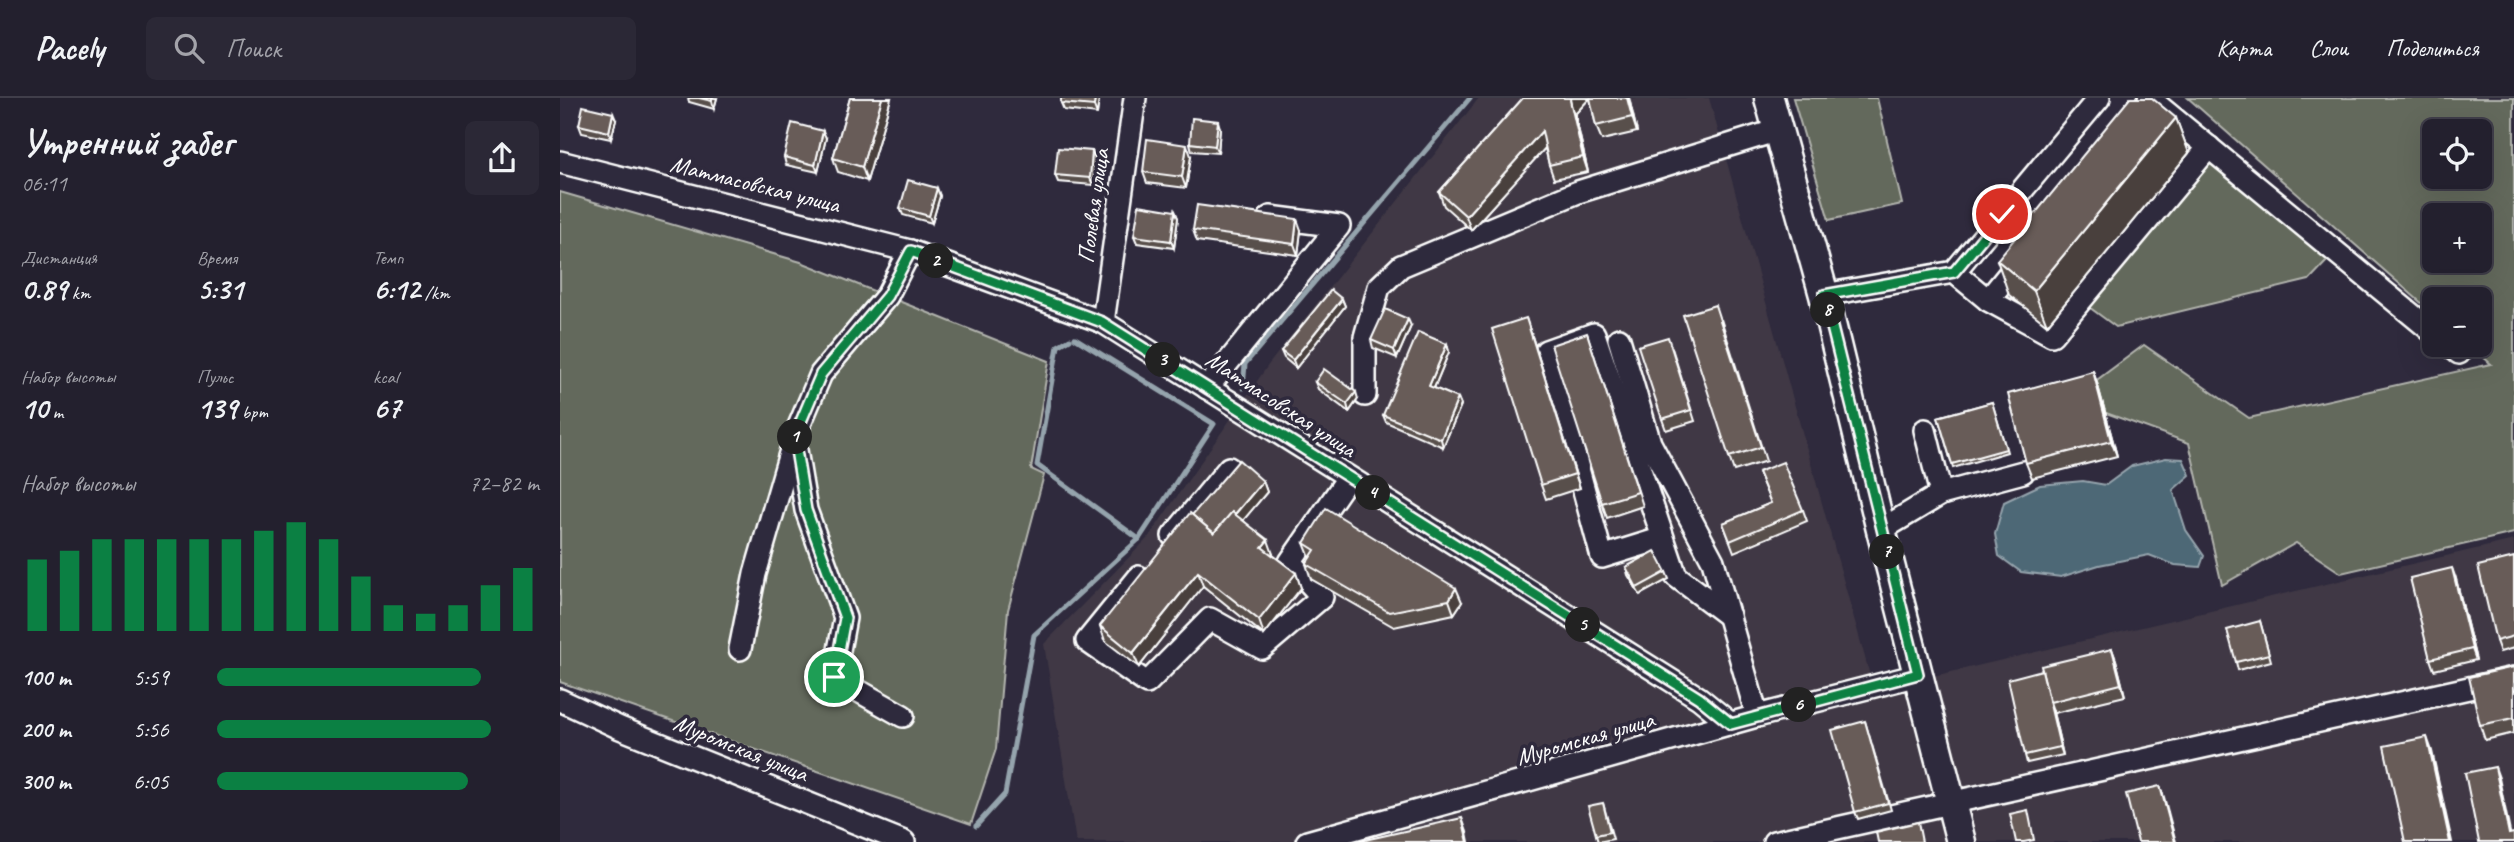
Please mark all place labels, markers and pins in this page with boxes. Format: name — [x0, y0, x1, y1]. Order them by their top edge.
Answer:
pin — [1972, 184, 2032, 244]
pin: 2 — [918, 244, 954, 278]
pin: 8 — [1810, 292, 1846, 328]
pin: 3 — [1146, 342, 1180, 378]
pin: 1 — [778, 420, 812, 454]
pin: 4 — [1356, 476, 1390, 510]
pin: 7 — [1870, 534, 1904, 570]
pin: 5 — [1566, 608, 1600, 642]
pin — [804, 647, 864, 707]
pin: 6 — [1782, 688, 1816, 722]

